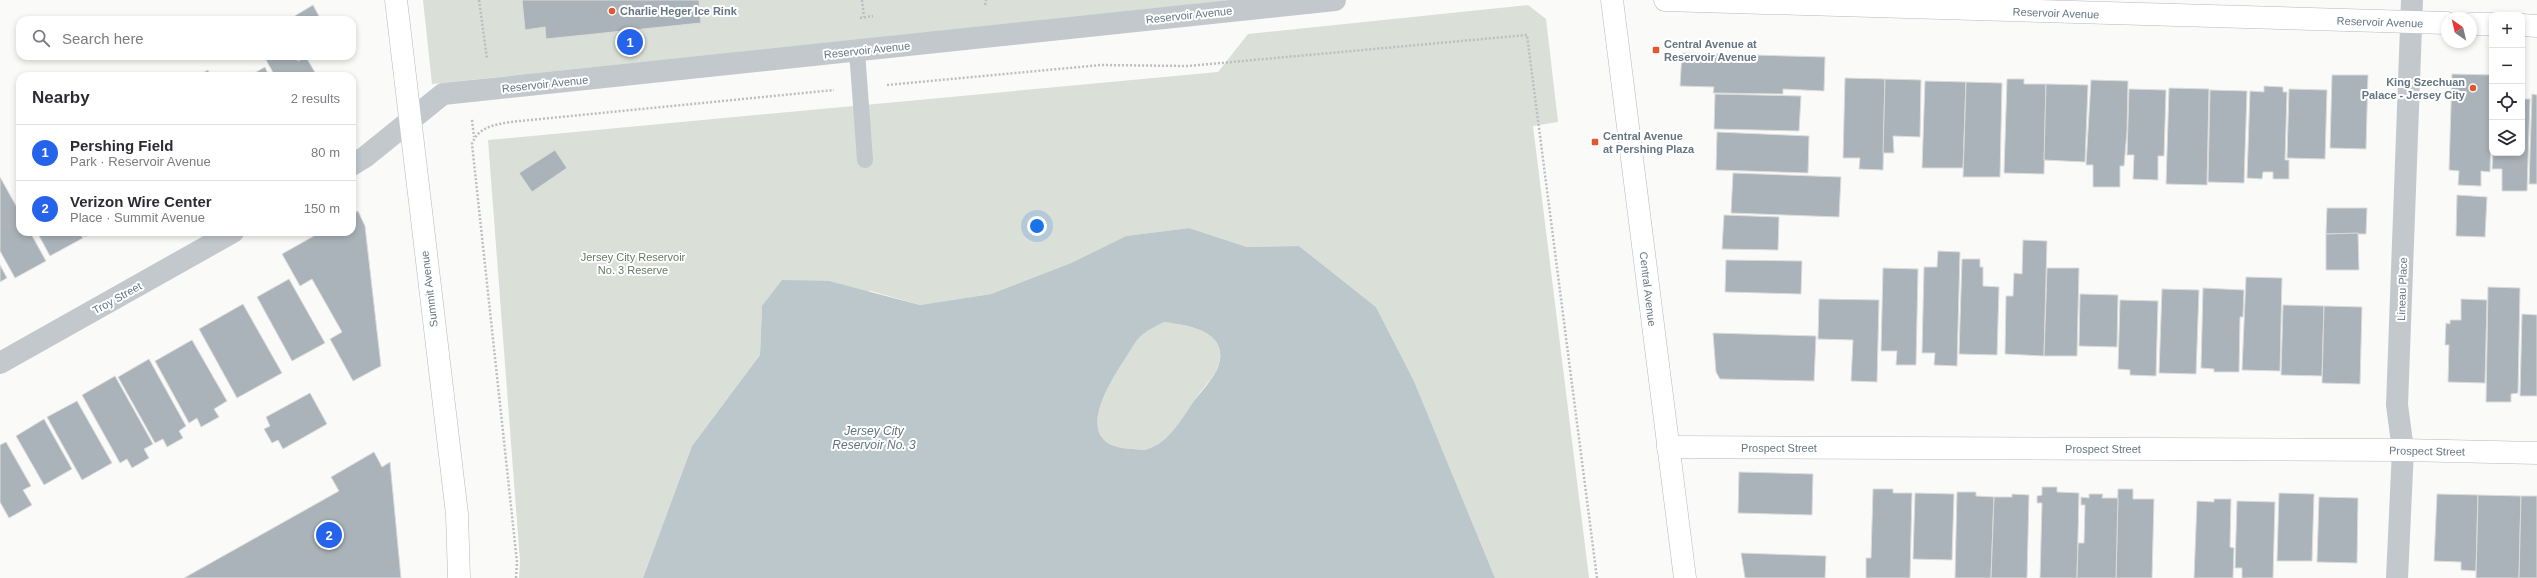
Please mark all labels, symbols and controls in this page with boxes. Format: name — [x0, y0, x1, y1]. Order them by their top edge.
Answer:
place label: Charlie Heger Ice Rink — [620, 5, 738, 17]
street label: Reservoir Avenue — [1145, 5, 1233, 25]
street label: Reservoir Avenue — [2013, 5, 2099, 21]
marker: Charlie Heger Ice Rink — [607, 6, 617, 16]
north arrow — [2441, 12, 2477, 48]
map controls — [2489, 12, 2525, 156]
button: + — [2489, 12, 2525, 48]
street label: Reservoir Avenue — [2337, 14, 2423, 30]
search box — [16, 16, 356, 60]
icon: search — [30, 27, 52, 49]
pin: 1 — [617, 27, 643, 57]
text: Search here — [62, 30, 144, 47]
place label: Central Avenue at Reservoir Avenue — [1664, 38, 1757, 63]
street label: Reservoir Avenue — [823, 40, 911, 60]
marker: Central Avenue at Reservoir Avenue — [1651, 45, 1661, 55]
button: − — [2489, 48, 2525, 84]
street label: Reservoir Avenue — [501, 74, 589, 94]
place label: King Szechuan Palace - Jersey City — [2362, 76, 2466, 101]
marker: King Szechuan Palace - Jersey City — [2468, 83, 2478, 93]
button: locate — [2489, 84, 2525, 120]
text: Nearby — [32, 88, 90, 107]
text: 2 results — [291, 91, 340, 106]
button: layers — [2489, 120, 2525, 156]
place label: Central Avenue at Pershing Plaza — [1603, 130, 1695, 155]
text: Pershing Field — [70, 137, 173, 154]
marker: Central Avenue at Pershing Plaza — [1590, 137, 1600, 147]
text: 1 — [41, 145, 49, 160]
text: 80 m — [311, 145, 340, 160]
text: Park · Reservoir Avenue — [70, 154, 211, 169]
text: Verizon Wire Center — [70, 193, 212, 210]
text: 2 — [41, 201, 49, 216]
text: 150 m — [304, 201, 340, 216]
text: Place · Summit Avenue — [70, 210, 205, 225]
your location — [1027, 216, 1047, 236]
street label: Summit Avenue — [418, 250, 440, 328]
park label: Jersey City Reservoir No. 3 Reserve — [581, 251, 686, 276]
street label: Central Avenue — [1637, 251, 1659, 327]
street label: Lineau Place — [2395, 257, 2409, 321]
street label: Troy Street — [90, 280, 144, 316]
water label: Jersey City Reservoir No. 3 — [832, 424, 916, 452]
street label: Prospect Street — [1741, 442, 1817, 454]
street label: Prospect Street — [2065, 443, 2141, 455]
street label: Prospect Street — [2389, 444, 2465, 458]
pin: 2 — [316, 520, 342, 550]

